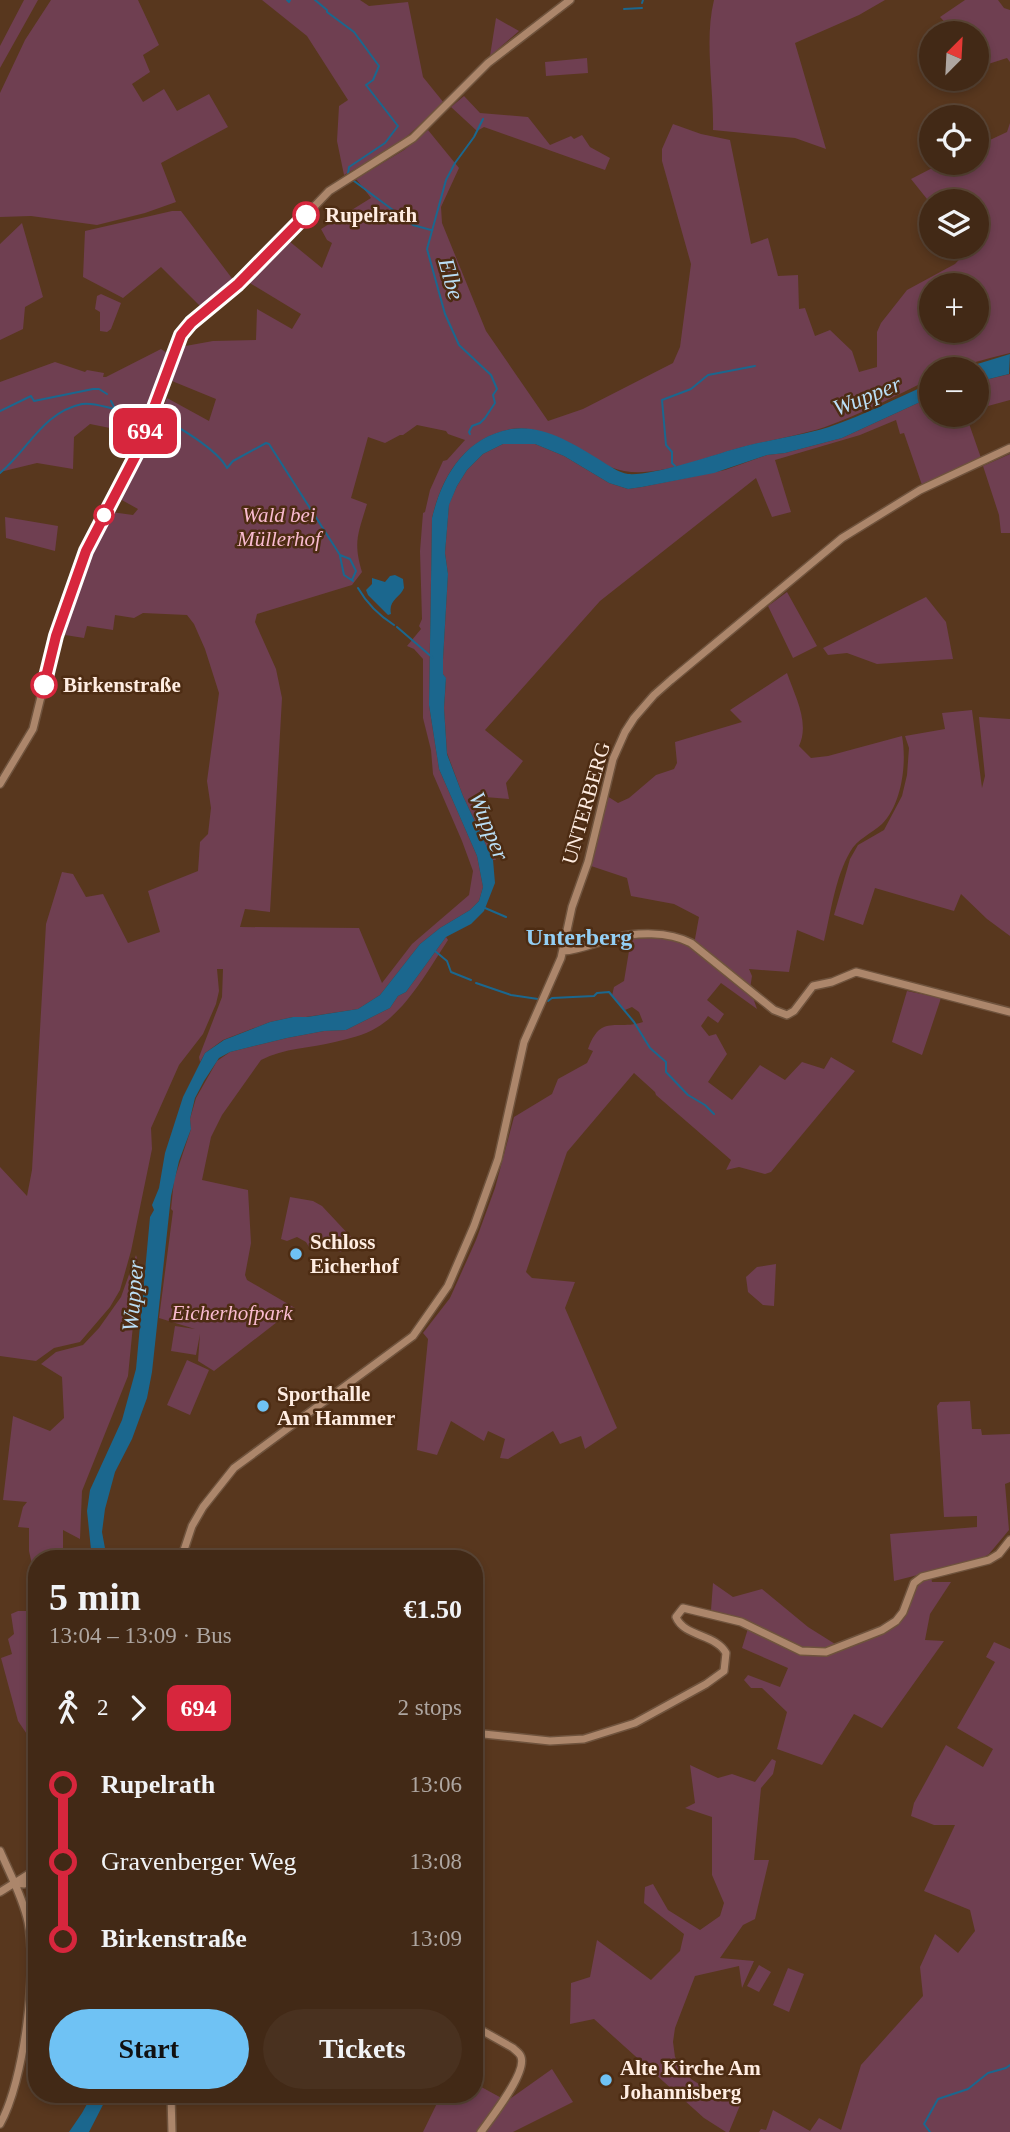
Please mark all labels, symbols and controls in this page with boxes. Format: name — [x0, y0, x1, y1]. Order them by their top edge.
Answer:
north arrow — [919, 21, 989, 91]
map controls — [919, 21, 989, 427]
button: locate — [919, 105, 989, 175]
button: layers — [919, 189, 989, 259]
marker: Rupelrath — [293, 202, 319, 228]
place label: Rupelrath — [325, 203, 417, 227]
water label: Elbe — [433, 254, 469, 303]
button: + — [919, 273, 989, 343]
button: − — [919, 357, 989, 427]
water label: Wupper — [829, 371, 906, 421]
line badge: 694 — [105, 408, 185, 454]
text: 694 — [127, 418, 163, 444]
park label: Wald bei Müllerhof — [236, 503, 324, 551]
unlabelled marker — [94, 505, 114, 525]
marker: Birkenstraße — [31, 672, 57, 698]
place label: Birkenstraße — [63, 673, 181, 697]
street label: UNTERBERG — [557, 739, 615, 867]
water label: Wupper — [464, 788, 514, 865]
district label: Unterberg — [526, 924, 632, 950]
place label: Schloss Eicherhof — [310, 1230, 400, 1278]
marker: Schloss Eicherhof — [288, 1246, 304, 1262]
water label: Wupper — [117, 1258, 149, 1333]
park label: Eicherhofpark — [171, 1301, 293, 1325]
place label: Sporthalle Am Hammer — [277, 1382, 395, 1430]
marker: Sporthalle Am Hammer — [255, 1398, 271, 1414]
text: 5 min — [49, 1576, 141, 1618]
text: €1.50 — [404, 1595, 462, 1624]
text: 13:04 – 13:09 · Bus — [49, 1623, 232, 1648]
icon: walk — [49, 1689, 87, 1727]
icon: forward — [119, 1689, 157, 1727]
text: 2 — [97, 1695, 109, 1720]
text: 694 — [181, 1695, 217, 1721]
text: 2 stops — [397, 1695, 462, 1720]
text: Rupelrath — [101, 1770, 215, 1799]
text: 13:06 — [410, 1772, 462, 1797]
text: Gravenberger Weg — [101, 1847, 296, 1876]
text: 13:08 — [410, 1849, 462, 1874]
text: Birkenstraße — [101, 1924, 247, 1953]
text: 13:09 — [410, 1926, 462, 1951]
button: Start — [49, 2009, 249, 2089]
button: Tickets — [263, 2009, 462, 2089]
place label: Alte Kirche Am Johannisberg — [620, 2056, 761, 2104]
marker: Alte Kirche Am Johannisberg — [598, 2072, 614, 2088]

